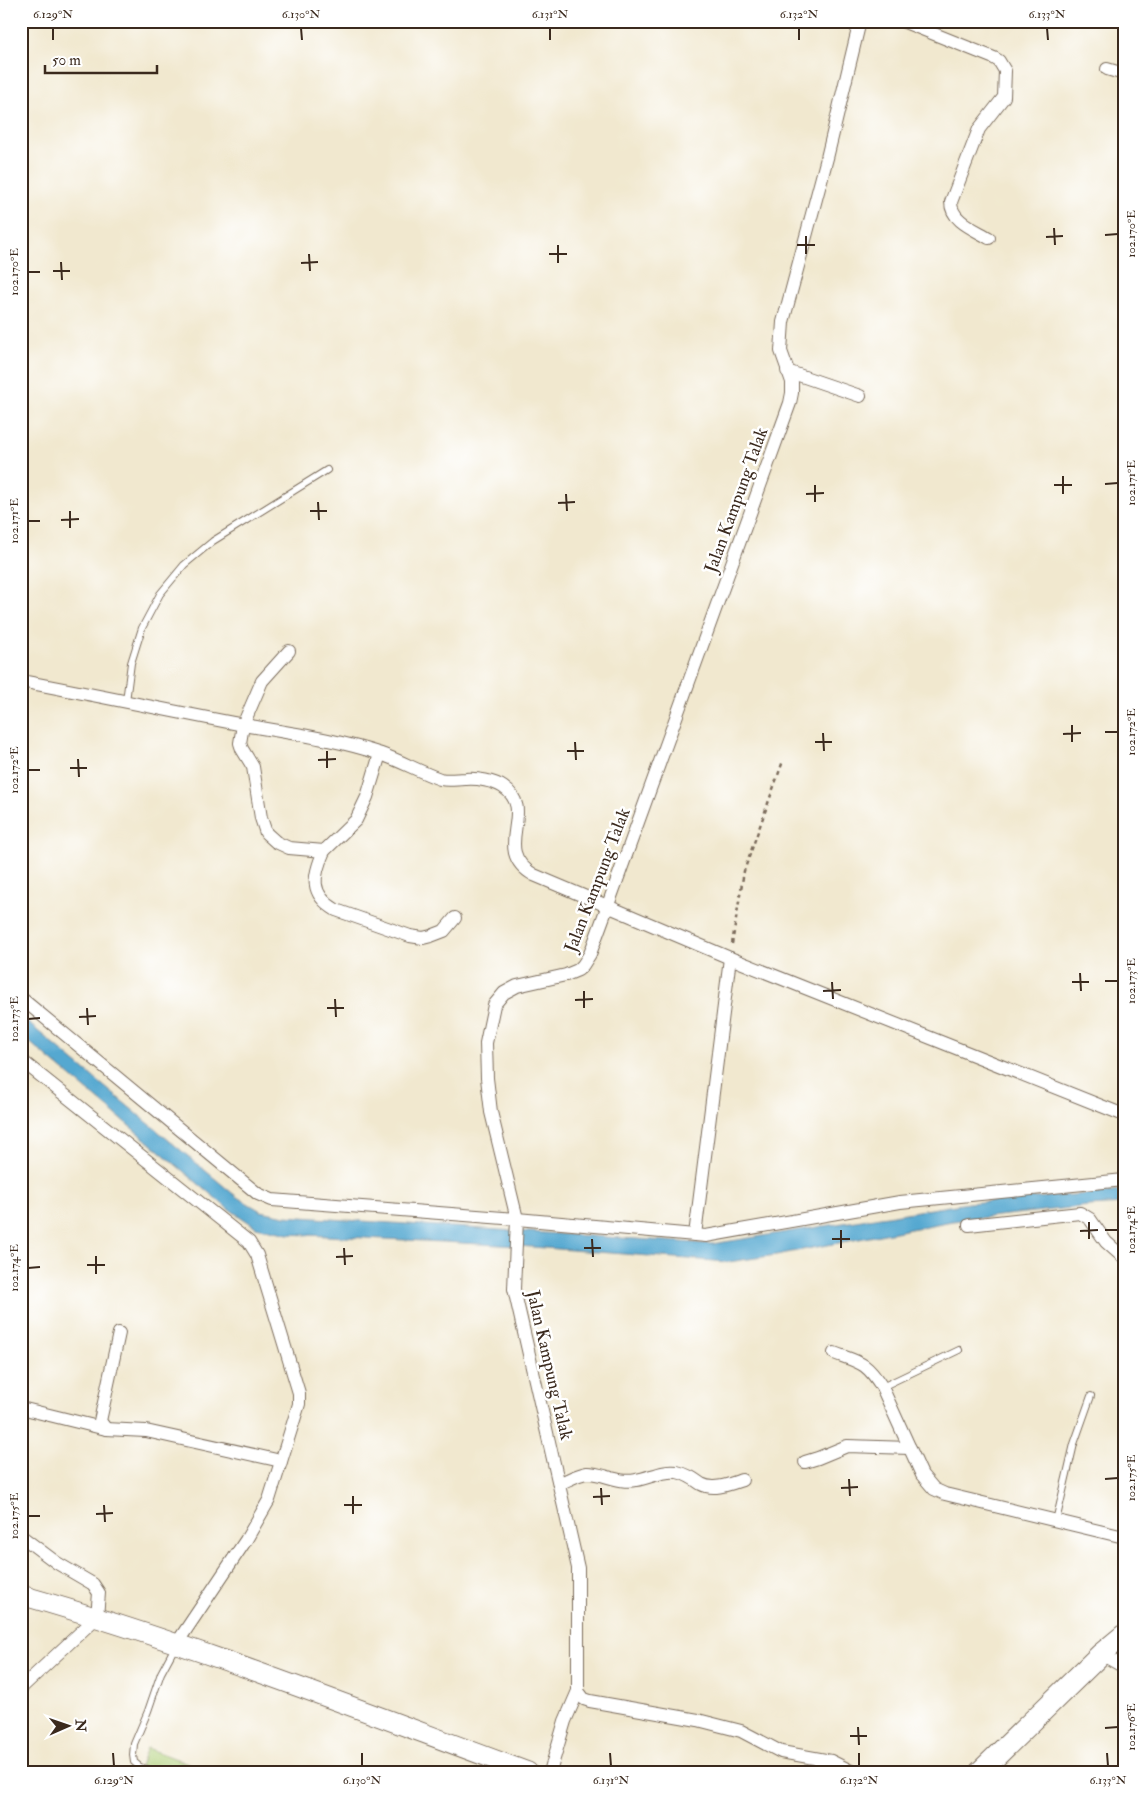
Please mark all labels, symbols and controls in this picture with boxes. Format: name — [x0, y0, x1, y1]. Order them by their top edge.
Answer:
text: 6.129°N — [33, 7, 73, 22]
text: 6.130°N — [282, 7, 320, 22]
text: 6.131°N — [532, 7, 569, 22]
text: 6.132°N — [780, 7, 818, 22]
text: 6.133°N — [1029, 7, 1066, 22]
scale bar — [45, 42, 158, 74]
text: 50 m — [52, 51, 81, 70]
text: 102.170°E — [1124, 210, 1139, 258]
text: 102.170°E — [7, 248, 22, 296]
street label: Jalan Kampung Talak — [699, 424, 774, 577]
text: 102.171°E — [1124, 460, 1139, 506]
text: 102.171°E — [7, 498, 22, 544]
text: 102.172°E — [1124, 708, 1139, 756]
text: 102.172°E — [7, 746, 22, 794]
street label: Jalan Kampung Talak — [559, 804, 636, 957]
text: 102.173°E — [1124, 958, 1139, 1004]
text: 102.173°E — [7, 996, 22, 1042]
text: 102.174°E — [1124, 1206, 1139, 1254]
text: 102.174°E — [7, 1244, 22, 1292]
street label: Jalan Kampung Talak — [521, 1287, 578, 1443]
text: 102.175°E — [1124, 1454, 1139, 1501]
text: 102.175°E — [7, 1492, 22, 1539]
north arrow — [42, 1700, 92, 1750]
text: 102.176°E — [1124, 1703, 1139, 1751]
text: N — [72, 1718, 89, 1733]
text: 6.129°N — [94, 1773, 134, 1788]
text: 6.130°N — [343, 1773, 381, 1788]
text: 6.131°N — [593, 1773, 630, 1788]
text: 6.132°N — [840, 1773, 878, 1788]
text: 6.133°N — [1090, 1773, 1127, 1788]

